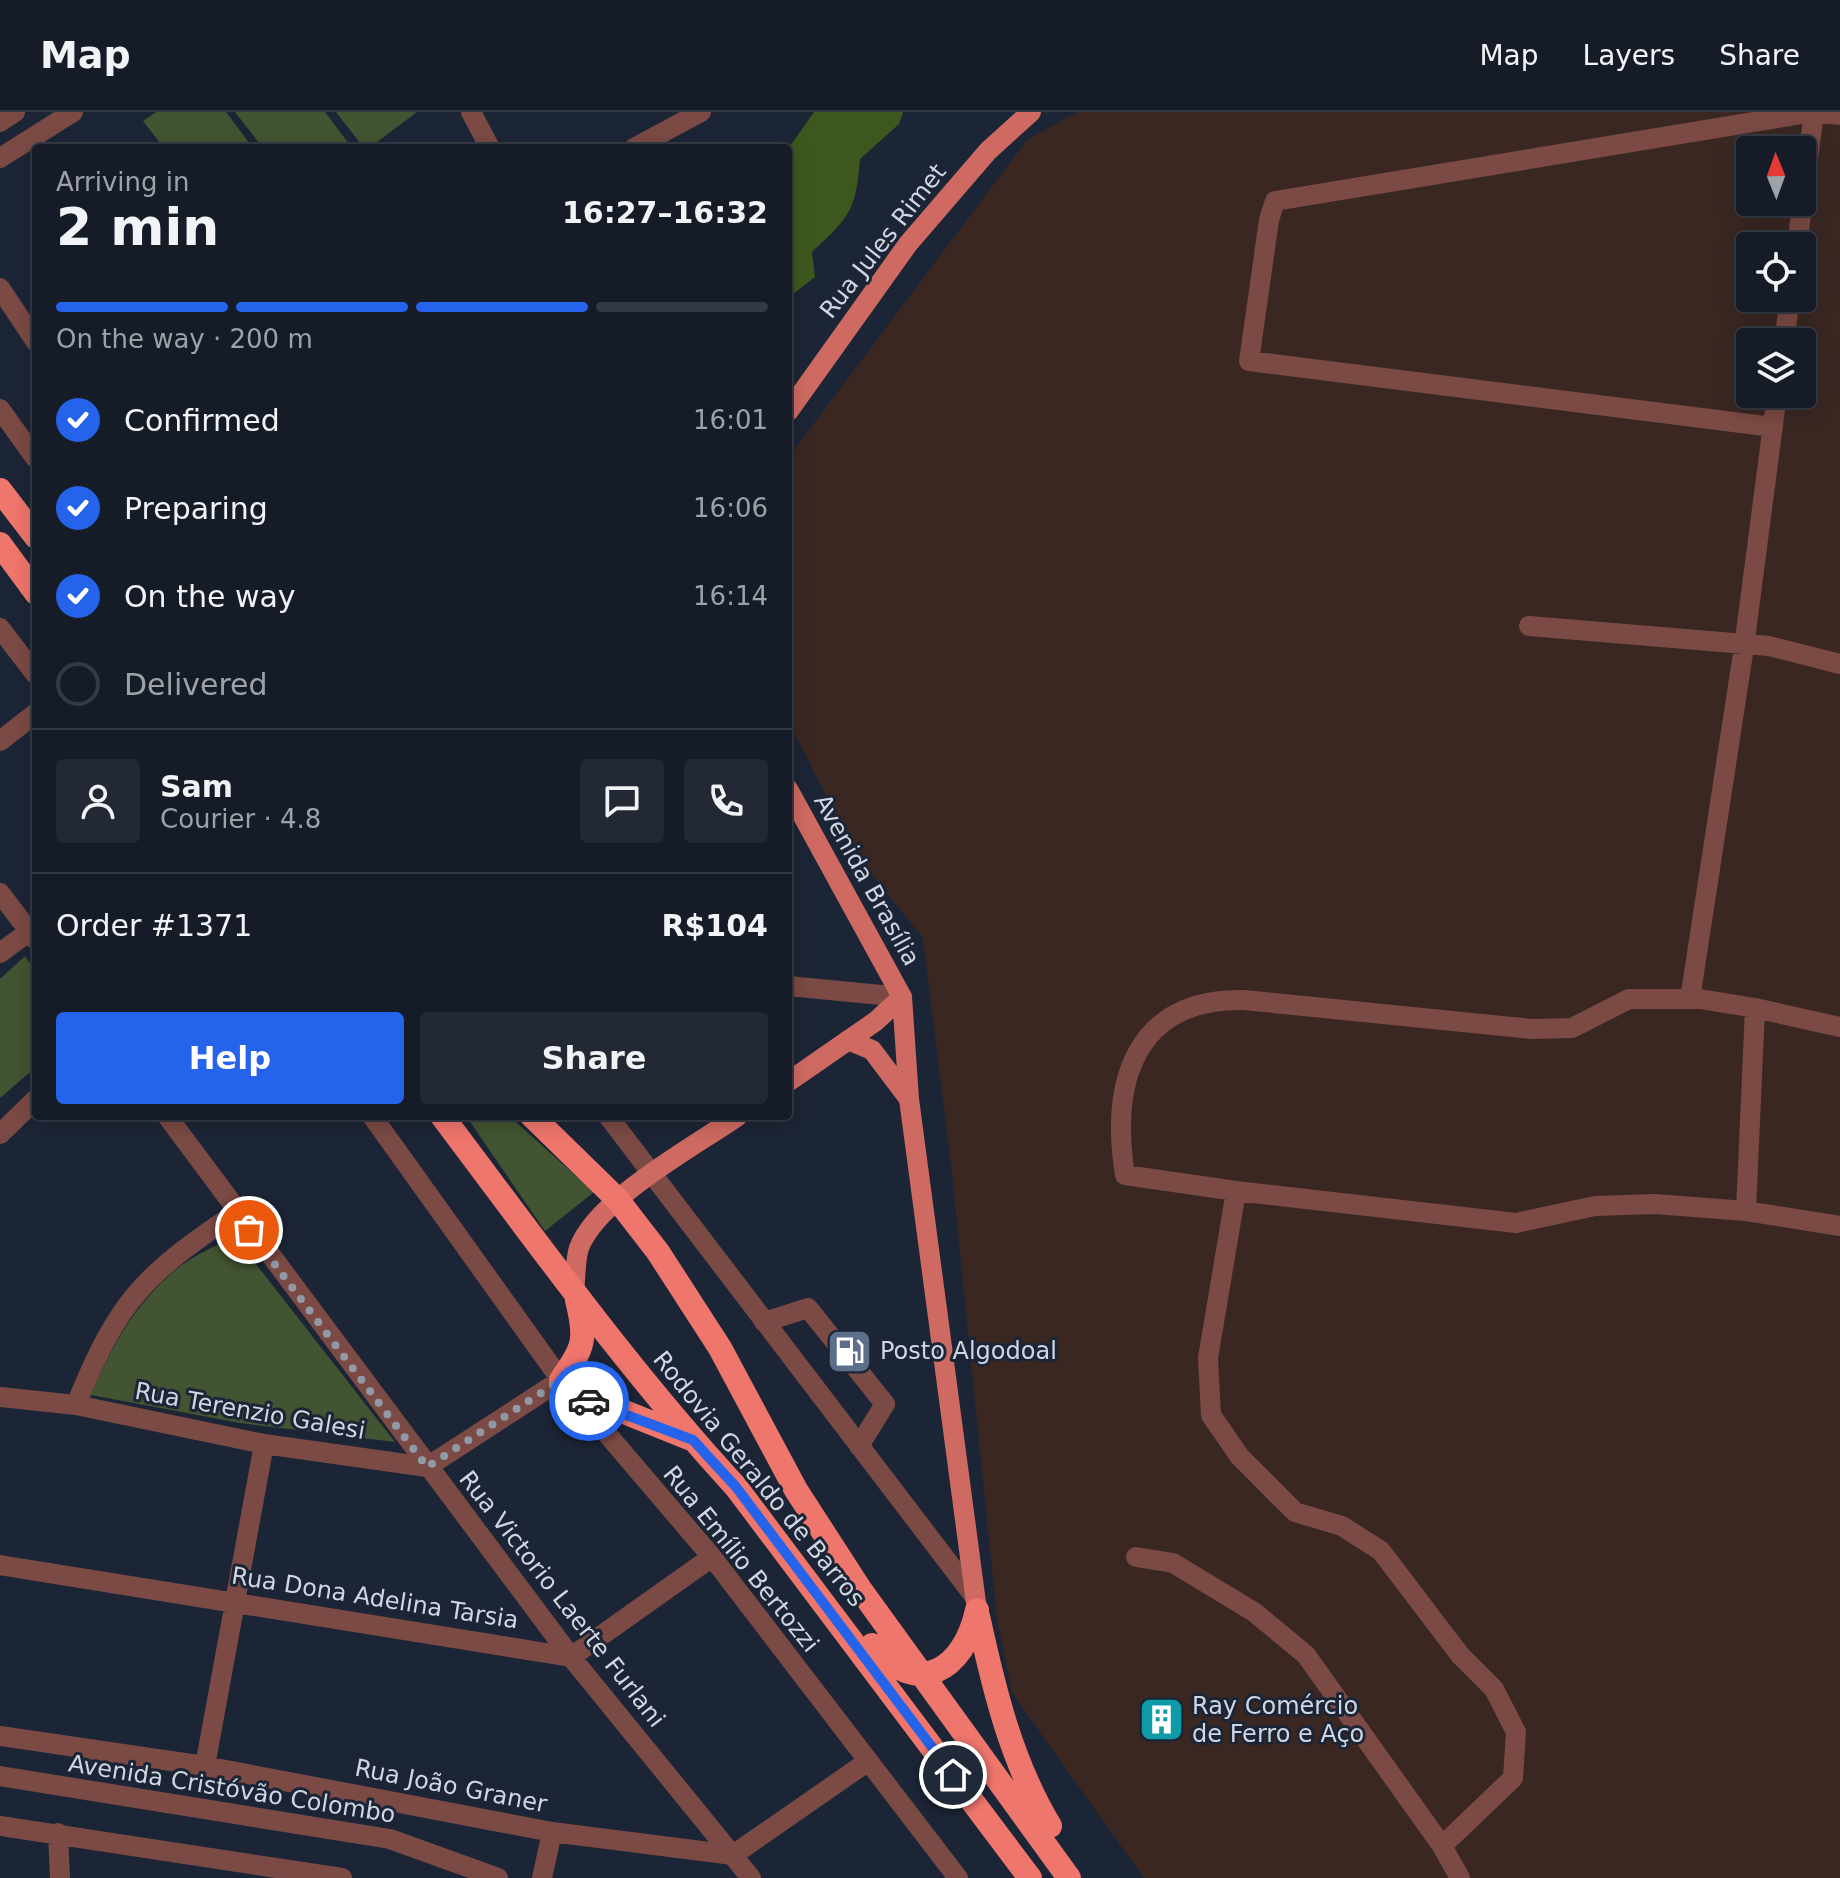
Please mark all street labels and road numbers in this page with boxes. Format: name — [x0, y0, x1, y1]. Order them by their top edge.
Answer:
street label: Rua Jules Rimet — [814, 158, 952, 324]
street label: Avenida Brasília — [808, 789, 926, 971]
street label: Rodovia Geraldo de Barros — [647, 1346, 871, 1612]
street label: Rua Terenzio Galesi — [133, 1377, 367, 1445]
street label: Rua Emílio Bertozzi — [657, 1460, 825, 1658]
street label: Rua Victorio Laerte Furlani — [453, 1465, 671, 1733]
street label: Rua Dona Adelina Tarsia — [230, 1561, 520, 1635]
street label: Avenida Cristóvão Colombo — [67, 1749, 397, 1829]
street label: Rua João Graner — [353, 1754, 549, 1818]

